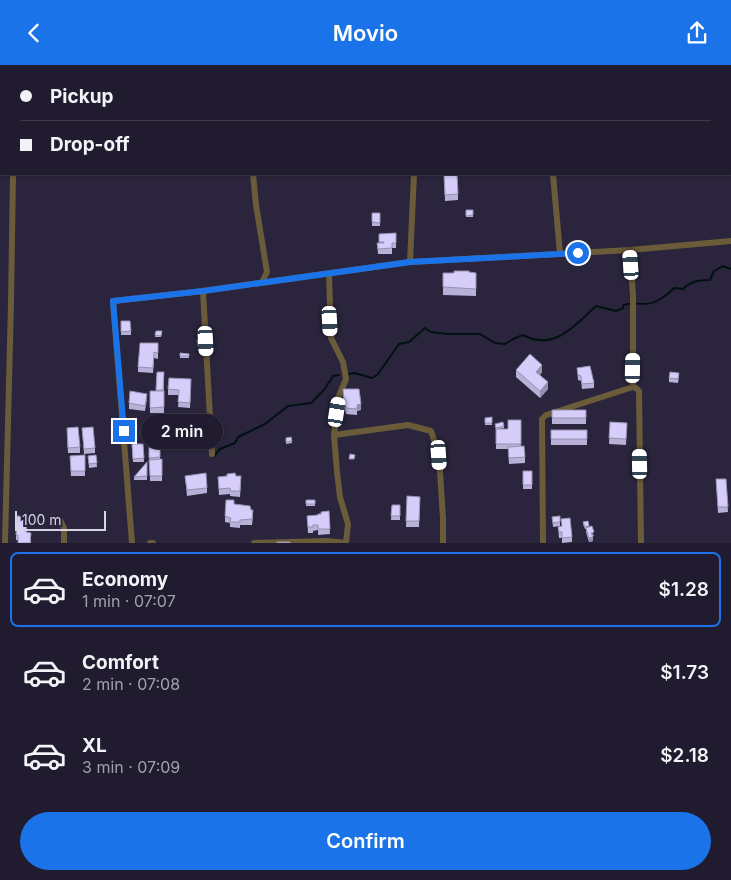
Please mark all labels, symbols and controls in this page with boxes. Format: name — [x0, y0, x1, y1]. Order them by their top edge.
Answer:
icon: back — [20, 19, 48, 47]
icon: share — [683, 19, 711, 47]
text: Movio — [333, 20, 398, 46]
text: Pickup — [50, 85, 113, 108]
text: Drop-off — [50, 133, 130, 156]
route start — [567, 242, 589, 264]
car — [622, 250, 639, 280]
car — [321, 306, 338, 336]
car — [197, 326, 214, 356]
car — [625, 353, 640, 383]
car — [327, 396, 346, 428]
callout: 2 min — [142, 413, 224, 449]
route end — [113, 420, 135, 442]
text: 2 min — [161, 421, 203, 441]
car — [430, 440, 447, 470]
car — [632, 449, 647, 479]
scale bar — [15, 507, 106, 531]
text: 100 m — [22, 511, 62, 528]
icon: car — [22, 567, 67, 612]
text: Economy — [82, 568, 168, 591]
text: $1.28 — [659, 578, 709, 601]
text: 1 min · 07:07 — [82, 591, 176, 611]
icon: car — [22, 650, 67, 695]
text: Comfort — [82, 651, 159, 674]
text: $1.73 — [660, 661, 709, 684]
text: 2 min · 07:08 — [82, 674, 180, 694]
icon: car — [22, 733, 67, 778]
text: XL — [82, 734, 107, 757]
text: $2.18 — [660, 744, 709, 767]
text: 3 min · 07:09 — [82, 757, 180, 777]
button: Confirm — [20, 812, 711, 870]

